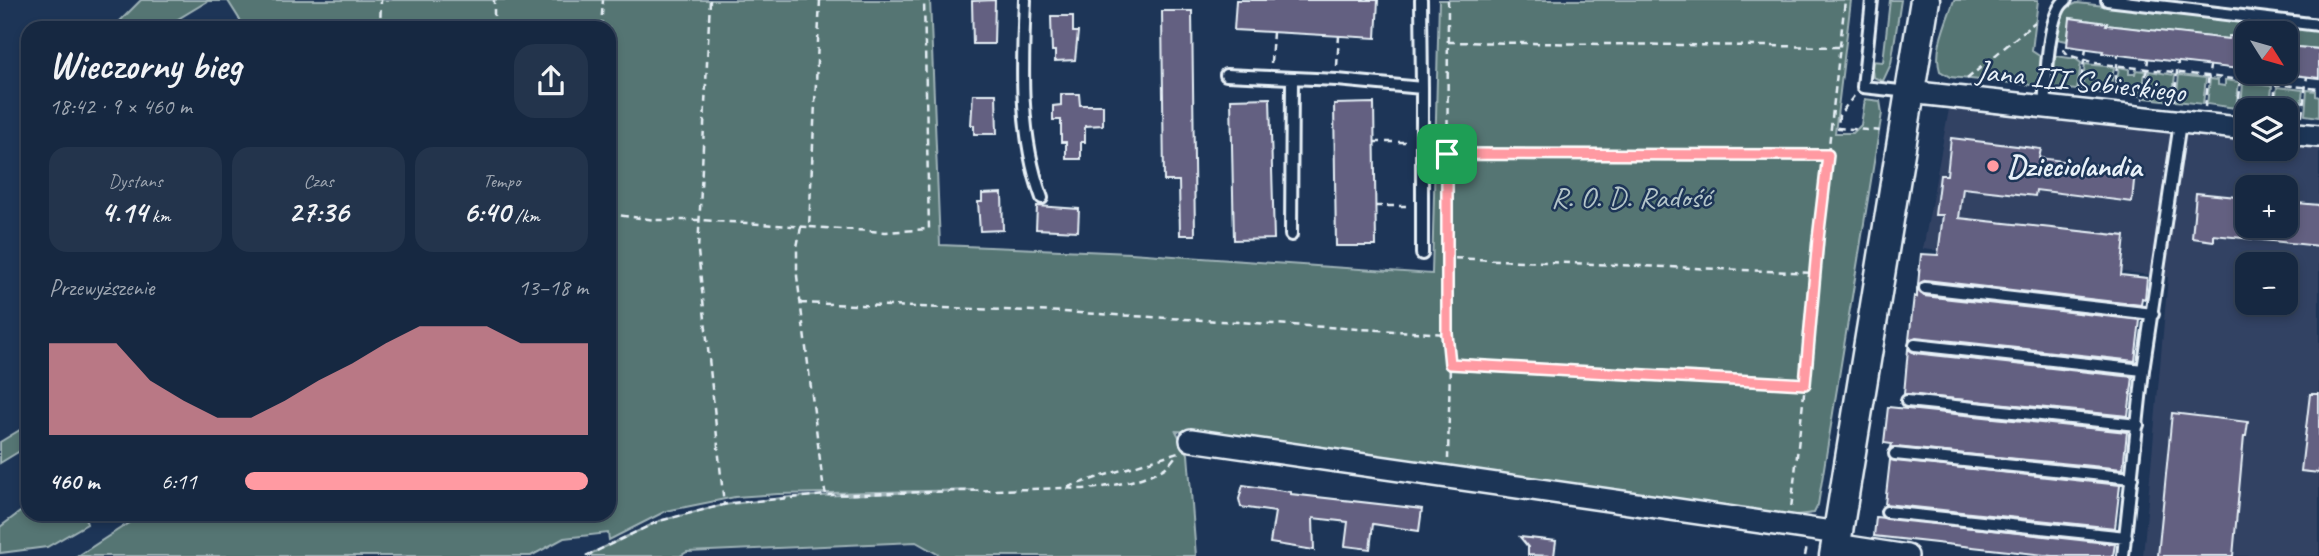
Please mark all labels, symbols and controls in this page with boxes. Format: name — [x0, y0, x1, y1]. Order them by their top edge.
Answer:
north arrow — [2235, 21, 2298, 84]
map controls — [2235, 21, 2298, 315]
text: Wieczorny bieg — [49, 42, 241, 89]
button: share — [514, 44, 588, 118]
street label: Jana III Sobieskiego — [1973, 51, 2189, 111]
text: 18:42 · 9 × 460 m — [49, 92, 192, 121]
button: layers — [2235, 98, 2298, 161]
pin — [1417, 124, 1477, 184]
icon: arrive — [1428, 135, 1466, 173]
place label: Dzieciolandia — [2007, 147, 2144, 185]
marker: Dzieciolandia — [1985, 158, 2001, 174]
text: Dystans — [109, 169, 162, 193]
text: Czas — [303, 169, 334, 193]
text: Tempo — [483, 169, 520, 193]
button: + — [2235, 175, 2298, 238]
park label: R. O. D. Radość — [1551, 178, 1715, 216]
text: 4.14 — [101, 193, 147, 231]
text: 27:36 — [288, 193, 349, 231]
text: 6:40 — [463, 193, 510, 231]
text: km — [147, 204, 170, 228]
text: /km — [510, 204, 540, 228]
button: − — [2235, 252, 2298, 315]
text: Przewyższenie — [49, 273, 154, 302]
text: 13–18 m — [518, 273, 588, 302]
text: 460 m — [49, 467, 99, 496]
text: 6:11 — [161, 467, 197, 496]

